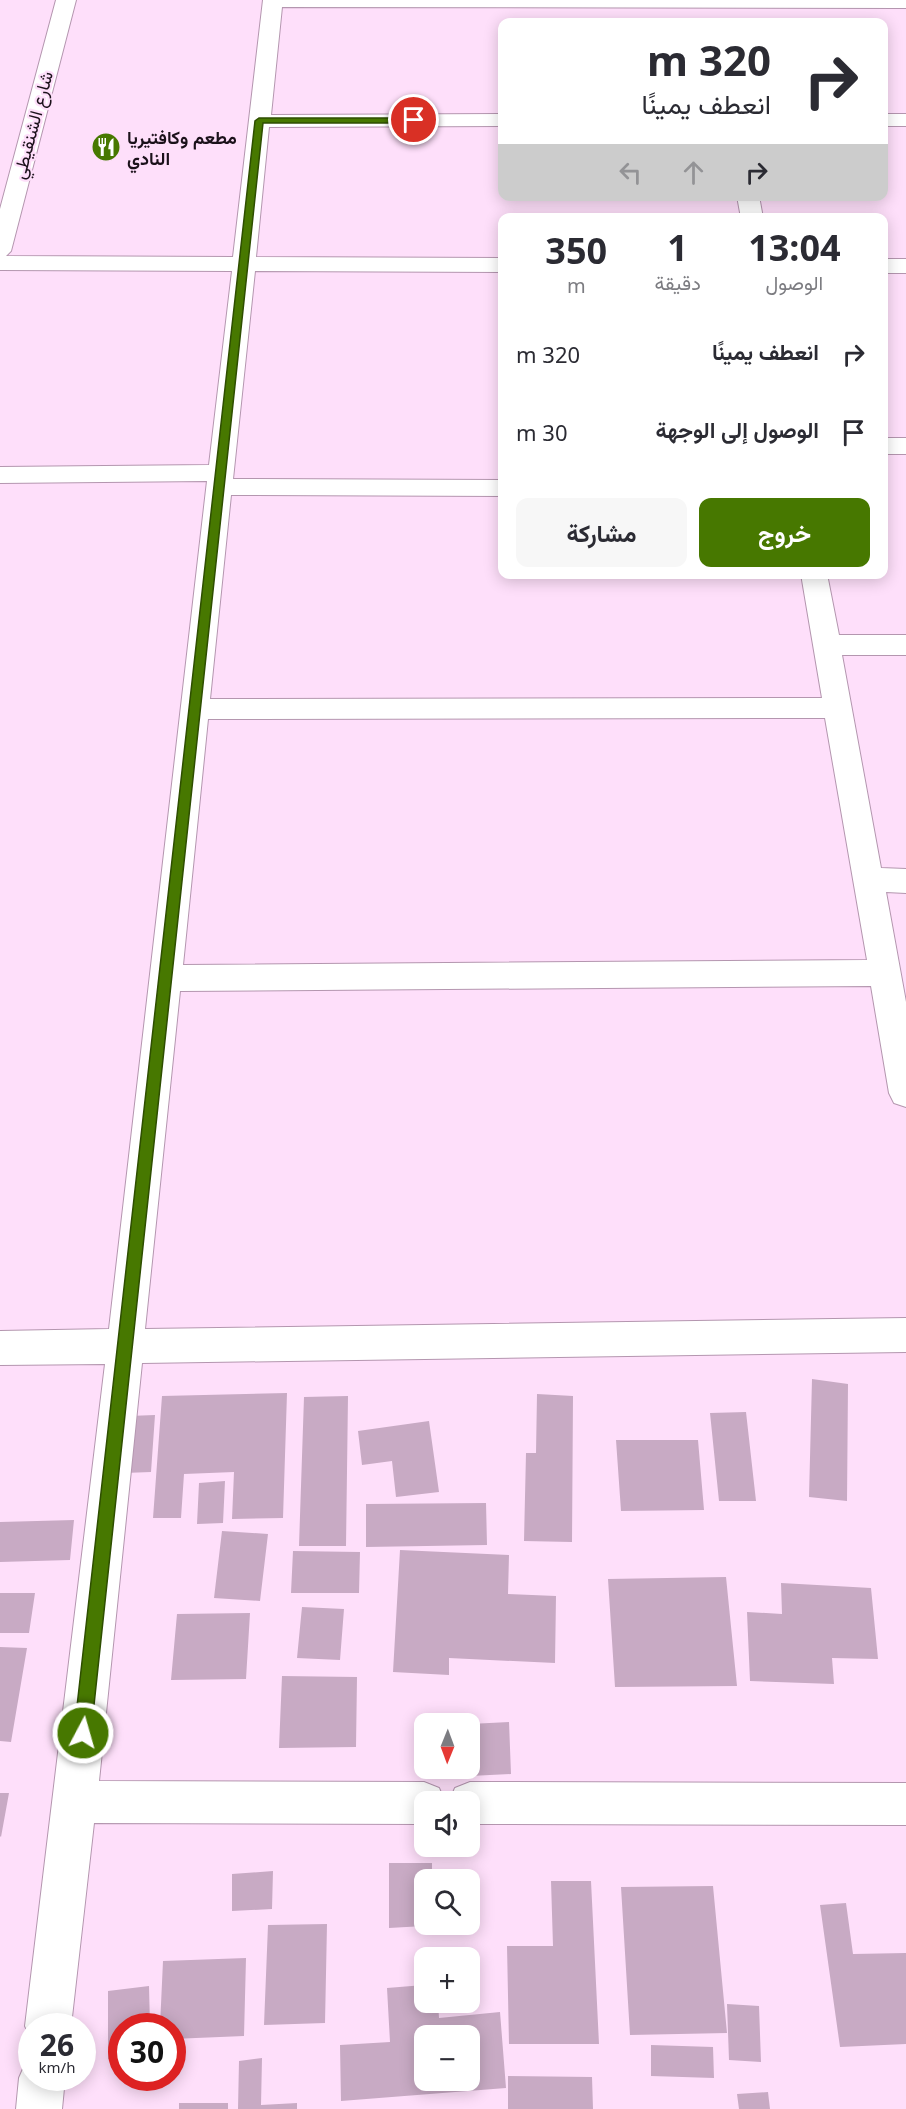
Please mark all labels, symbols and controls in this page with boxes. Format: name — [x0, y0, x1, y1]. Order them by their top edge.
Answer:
text: 320 m — [647, 31, 771, 88]
icon: right — [792, 42, 870, 120]
street label: شارع الشنقيطي — [6, 68, 62, 183]
text: انعطف يمينًا — [641, 85, 771, 122]
pin — [388, 94, 439, 145]
icon: arrive — [397, 103, 430, 136]
place label: مطعم وكافتيريا النادي — [127, 125, 237, 174]
restaurant icon: مطعم وكافتيريا النادي — [90, 131, 122, 163]
icon: left — [614, 156, 647, 189]
icon: ahead — [677, 156, 710, 189]
icon: right — [740, 156, 773, 189]
text: 1 — [667, 223, 688, 272]
text: 13:04 — [748, 223, 841, 272]
text: 350 — [545, 226, 607, 275]
text: دقيقة — [655, 269, 701, 296]
text: الوصول — [766, 269, 823, 296]
text: m — [567, 272, 586, 299]
text: انعطف يمينًا — [712, 336, 819, 366]
icon: right — [837, 338, 870, 371]
text: 320 m — [516, 339, 580, 369]
text: الوصول إلى الوجهة — [655, 414, 819, 444]
icon: arrive — [837, 416, 870, 449]
text: 30 m — [516, 417, 567, 447]
button: مشاركة — [516, 498, 687, 567]
button: خروج — [699, 498, 870, 567]
position arrow — [51, 1701, 115, 1765]
north arrow — [414, 1713, 480, 1779]
map controls — [414, 1713, 480, 2091]
button: sound — [414, 1791, 480, 1857]
button: search — [414, 1869, 480, 1935]
button: + — [414, 1947, 480, 2013]
speed limit sign: 30 — [108, 2013, 186, 2091]
text: 26 — [40, 2024, 74, 2065]
button: − — [414, 2025, 480, 2091]
text: km/h — [39, 2057, 75, 2077]

